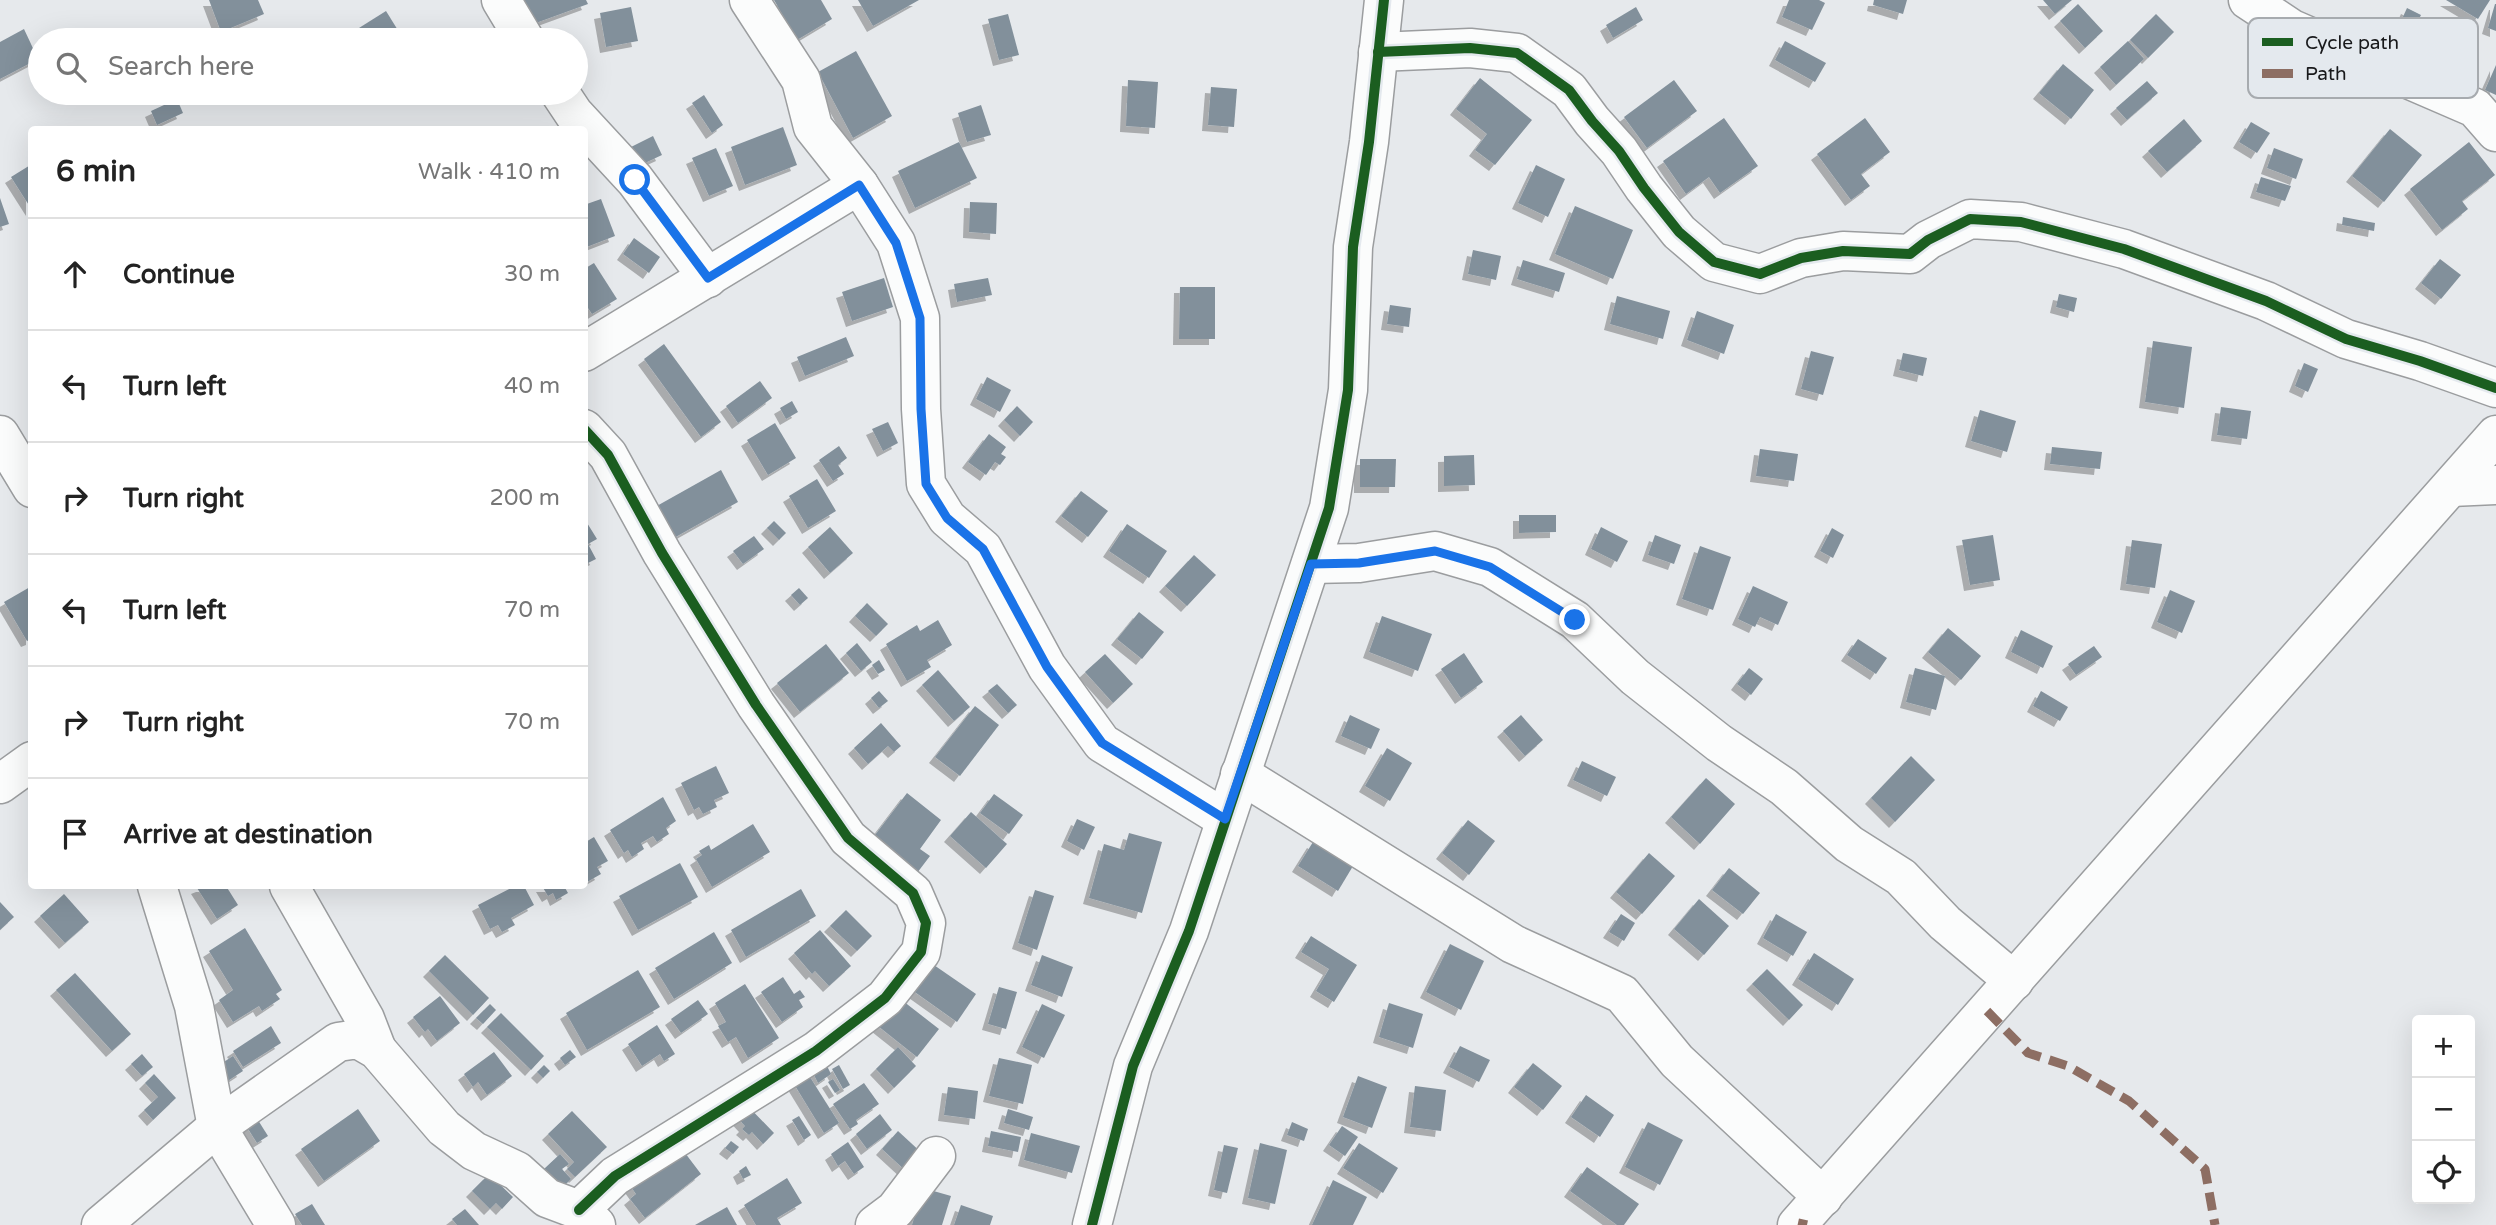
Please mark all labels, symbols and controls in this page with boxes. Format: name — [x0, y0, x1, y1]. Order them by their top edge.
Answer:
legend — [2248, 18, 2478, 98]
search box — [28, 28, 588, 105]
text: Cycle path — [2305, 32, 2399, 54]
icon: search — [52, 48, 90, 86]
text: Search here — [108, 51, 254, 82]
text: Path — [2305, 63, 2347, 85]
text: 6 min — [56, 153, 136, 190]
text: Walk · 410 m — [418, 158, 560, 186]
route start — [619, 164, 650, 195]
icon: ahead — [56, 255, 94, 293]
text: Continue — [123, 259, 235, 290]
text: 30 m — [504, 260, 560, 288]
icon: left — [56, 367, 94, 405]
text: Turn left — [123, 371, 226, 402]
text: 40 m — [504, 372, 560, 400]
icon: right — [56, 479, 94, 517]
text: Turn right — [123, 483, 244, 514]
text: 200 m — [490, 484, 560, 512]
icon: left — [56, 591, 94, 629]
text: Turn left — [123, 595, 226, 626]
text: 70 m — [504, 596, 560, 624]
route end — [1559, 604, 1590, 635]
icon: right — [56, 703, 94, 741]
text: Turn right — [123, 707, 244, 738]
text: 70 m — [504, 708, 560, 736]
icon: arrive — [56, 815, 94, 853]
text: Arrive at destination — [123, 819, 373, 850]
map controls — [2412, 1015, 2475, 1204]
button: + — [2412, 1015, 2475, 1078]
button: − — [2412, 1078, 2475, 1141]
button: locate — [2412, 1141, 2475, 1204]

